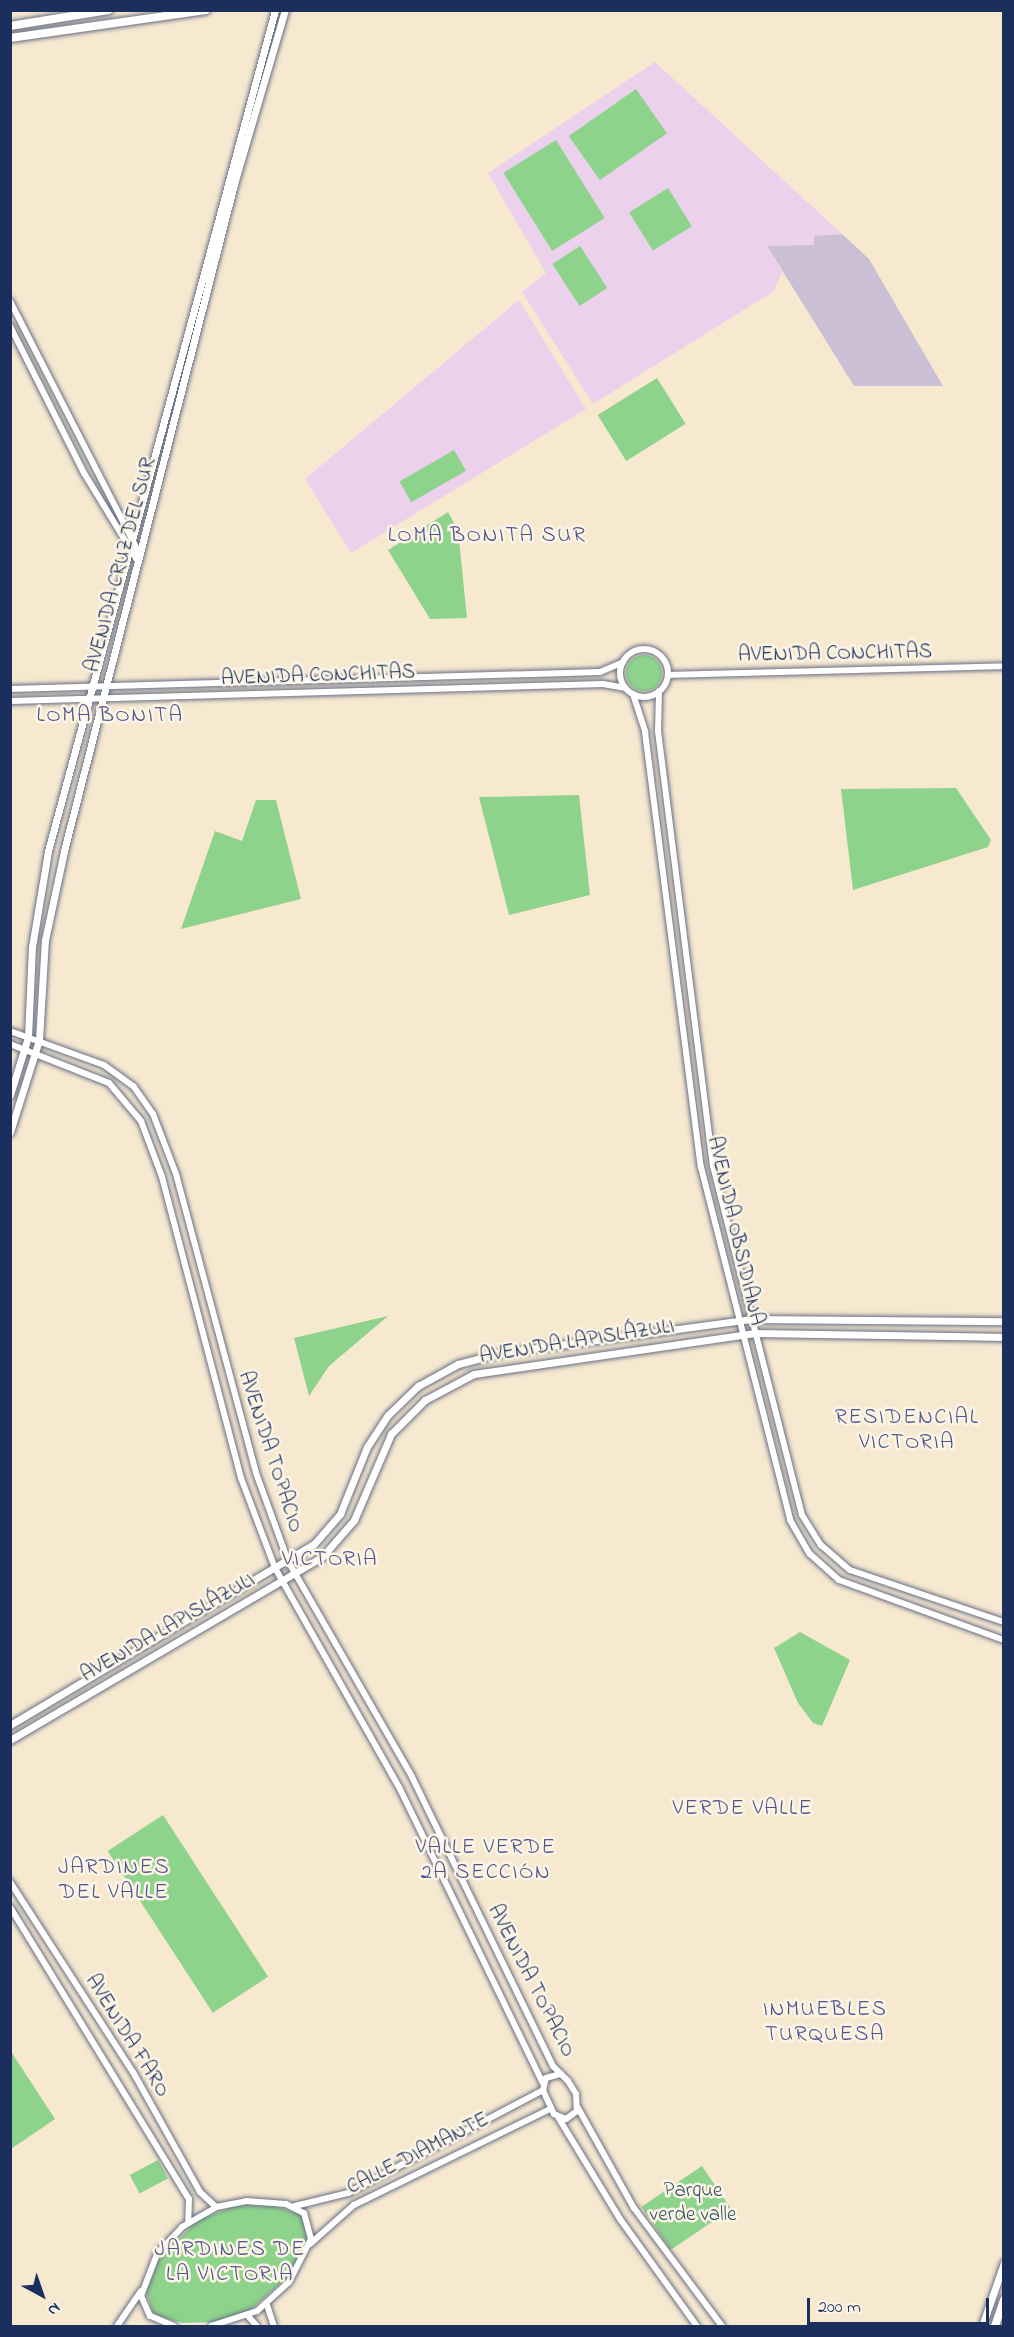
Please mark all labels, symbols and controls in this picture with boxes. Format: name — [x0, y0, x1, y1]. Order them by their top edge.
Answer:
street label: AVENIDA CRUZ DEL SUR — [80, 455, 162, 675]
district label: LOMA BONITA SUR — [388, 524, 586, 550]
street label: AVENIDA CONCHITAS — [738, 640, 932, 668]
street label: AVENIDA CONCHITAS — [221, 660, 415, 692]
district label: LOMA BONITA — [37, 704, 183, 730]
street label: AVENIDA OBSIDIANA — [701, 1134, 769, 1328]
street label: AVENIDA LAPISLÁZULI — [478, 1314, 676, 1370]
street label: AVENIDA TOPACIO — [232, 1368, 308, 1536]
district label: RESIDENCIAL VICTORIA — [835, 1405, 979, 1456]
district label: VICTORIA — [282, 1548, 378, 1574]
street label: AVENIDA LAPISLÁZULI — [76, 1568, 260, 1688]
district label: VERDE VALLE — [673, 1797, 813, 1823]
district label: VALLE VERDE 2A SECCIÓN — [416, 1835, 556, 1886]
district label: JARDINES DEL VALLE — [58, 1855, 170, 1906]
street label: AVENIDA TOPACIO — [482, 1900, 580, 2062]
street label: AVENIDA FARO — [79, 1970, 175, 2102]
district label: INMUEBLES TURQUESA — [763, 1997, 887, 2048]
street label: CALLE DIAMANTE — [343, 2107, 493, 2201]
park label: Parque verde valle — [649, 2178, 737, 2228]
district label: JARDINES DE LA VICTORIA — [154, 2237, 306, 2288]
north arrow — [12, 2265, 72, 2325]
scale bar — [810, 2286, 992, 2324]
text: 200 m — [818, 2295, 861, 2321]
text: N — [42, 2296, 65, 2321]

